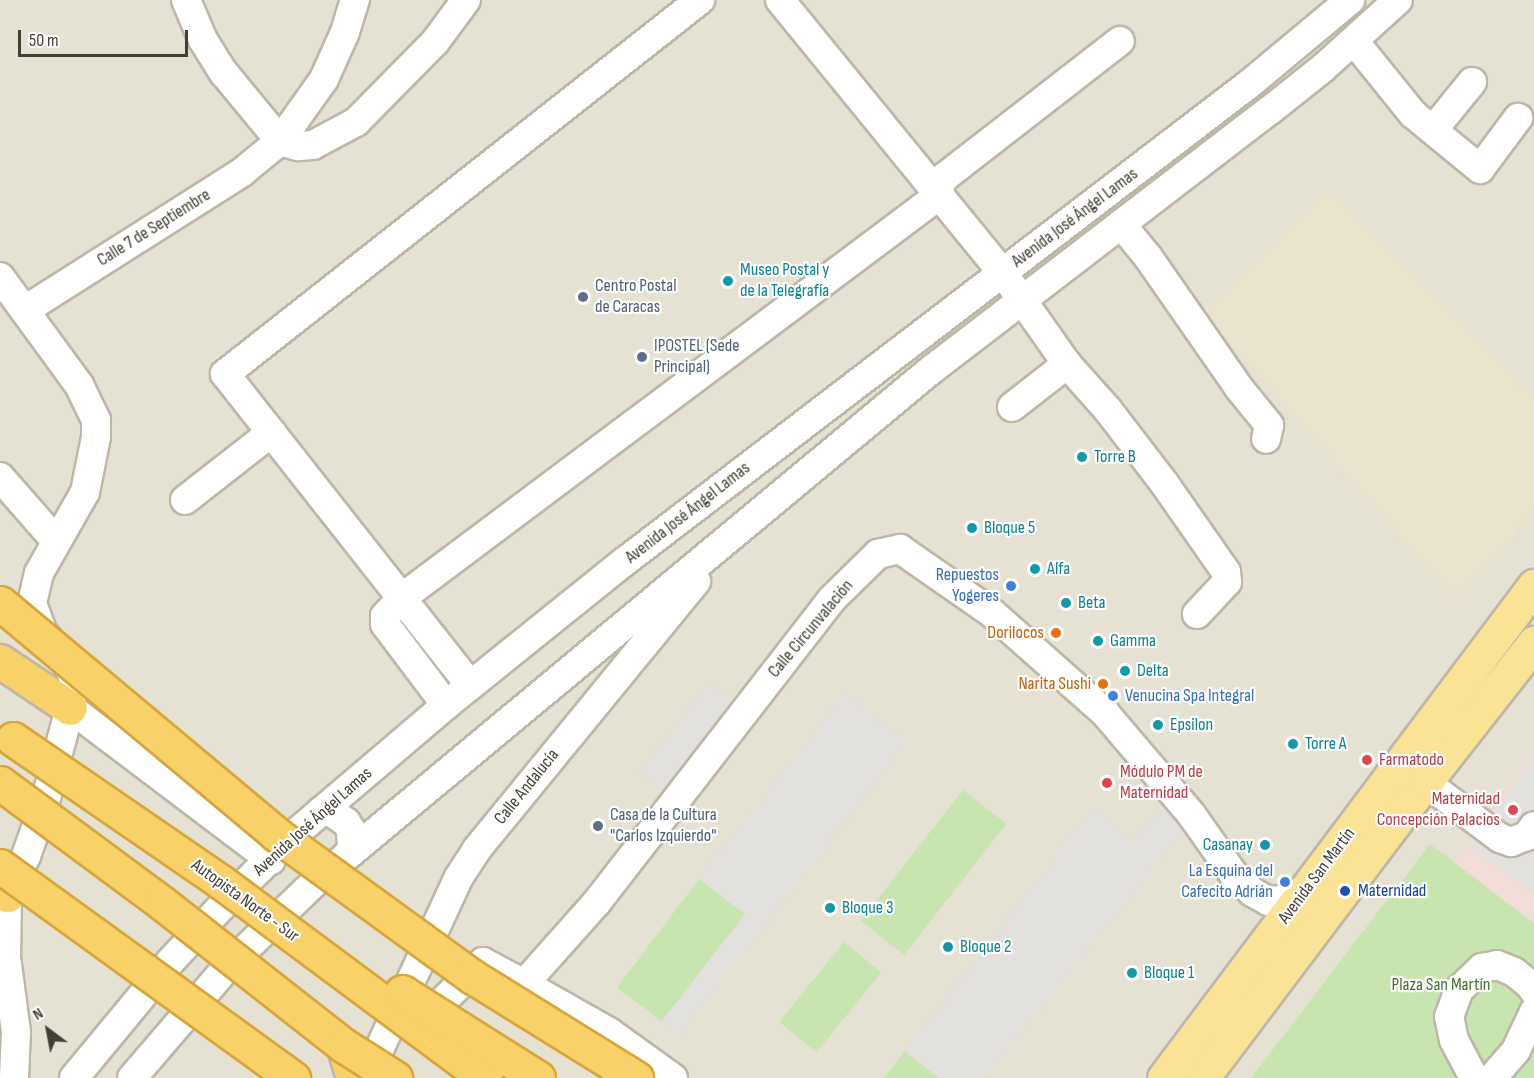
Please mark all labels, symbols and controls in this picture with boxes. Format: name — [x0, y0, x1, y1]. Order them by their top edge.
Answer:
scale bar — [21, 18, 190, 56]
text: 50 m — [29, 30, 59, 51]
street label: Avenida José Ángel Lamas — [1008, 163, 1142, 273]
street label: Calle 7 de Septiembre — [93, 185, 215, 271]
place label: Museo Postal y de la Telegrafía — [740, 260, 829, 302]
marker: Museo Postal y de la Telegrafía — [721, 274, 735, 288]
place label: Centro Postal de Caracas — [595, 276, 677, 318]
marker: Centro Postal de Caracas — [576, 290, 590, 304]
place label: IPOSTEL (Sede Principal) — [654, 336, 739, 378]
marker: IPOSTEL (Sede Principal) — [635, 350, 649, 364]
place label: Torre B — [1094, 446, 1136, 468]
marker: Torre B — [1075, 450, 1089, 464]
street label: Avenida José Ángel Lamas — [621, 458, 755, 568]
place label: Bloque 5 — [984, 517, 1035, 539]
marker: Bloque 5 — [965, 521, 979, 535]
place label: Alfa — [1047, 558, 1070, 580]
marker: Alfa — [1028, 562, 1042, 576]
place label: Repuestos Yogeres — [936, 565, 999, 608]
street label: Calle Circunvalación — [764, 576, 858, 682]
marker: Repuestos Yogeres — [1004, 579, 1018, 593]
place label: Beta — [1078, 592, 1106, 614]
marker: Beta — [1059, 596, 1073, 610]
place label: Dorilocos — [987, 622, 1044, 644]
marker: Dorilocos — [1049, 626, 1063, 640]
place label: Gamma — [1110, 630, 1156, 652]
marker: Gamma — [1091, 634, 1105, 648]
place label: Delta — [1137, 660, 1169, 682]
marker: Delta — [1118, 664, 1132, 678]
place label: Narita Sushi — [1018, 673, 1091, 695]
marker: Narita Sushi — [1096, 677, 1110, 691]
place label: Venucina Spa Integral — [1125, 685, 1254, 707]
marker: Venucina Spa Integral — [1106, 689, 1120, 703]
place label: Epsilon — [1170, 714, 1213, 736]
marker: Epsilon — [1151, 718, 1165, 732]
place label: Torre A — [1305, 733, 1346, 755]
marker: Torre A — [1286, 737, 1300, 751]
street label: Calle Andalucía — [490, 745, 564, 829]
place label: Farmatodo — [1379, 749, 1444, 771]
marker: Farmatodo — [1360, 753, 1374, 767]
place label: Módulo PM de Maternidad — [1120, 762, 1203, 804]
street label: Avenida José Ángel Lamas — [249, 763, 377, 881]
marker: Módulo PM de Maternidad — [1098, 774, 1116, 792]
place label: Maternidad Concepción Palacios — [1377, 789, 1500, 832]
marker: Maternidad Concepción Palacios — [1504, 801, 1522, 819]
place label: Casa de la Cultura "Carlos Izquierdo" — [610, 805, 717, 848]
marker: Casa de la Cultura "Carlos Izquierdo" — [591, 819, 605, 833]
street label: Avenida San Martín — [1274, 824, 1360, 928]
place label: Casanay — [1203, 834, 1253, 856]
marker: Casanay — [1258, 838, 1272, 852]
street label: Autopista Norte - Sur — [187, 855, 303, 947]
place label: La Esquina del Cafecito Adrián — [1181, 861, 1273, 904]
marker: La Esquina del Cafecito Adrián — [1278, 875, 1292, 889]
place label: Maternidad — [1358, 880, 1426, 902]
marker: Maternidad — [1336, 882, 1354, 900]
place label: Bloque 3 — [842, 897, 893, 919]
marker: Bloque 3 — [823, 901, 837, 915]
place label: Bloque 2 — [960, 936, 1011, 958]
marker: Bloque 2 — [941, 940, 955, 954]
place label: Bloque 1 — [1144, 962, 1194, 984]
marker: Bloque 1 — [1125, 966, 1139, 980]
park label: Plaza San Martín — [1392, 974, 1490, 996]
north arrow — [18, 1000, 78, 1060]
text: N — [30, 1004, 47, 1025]

